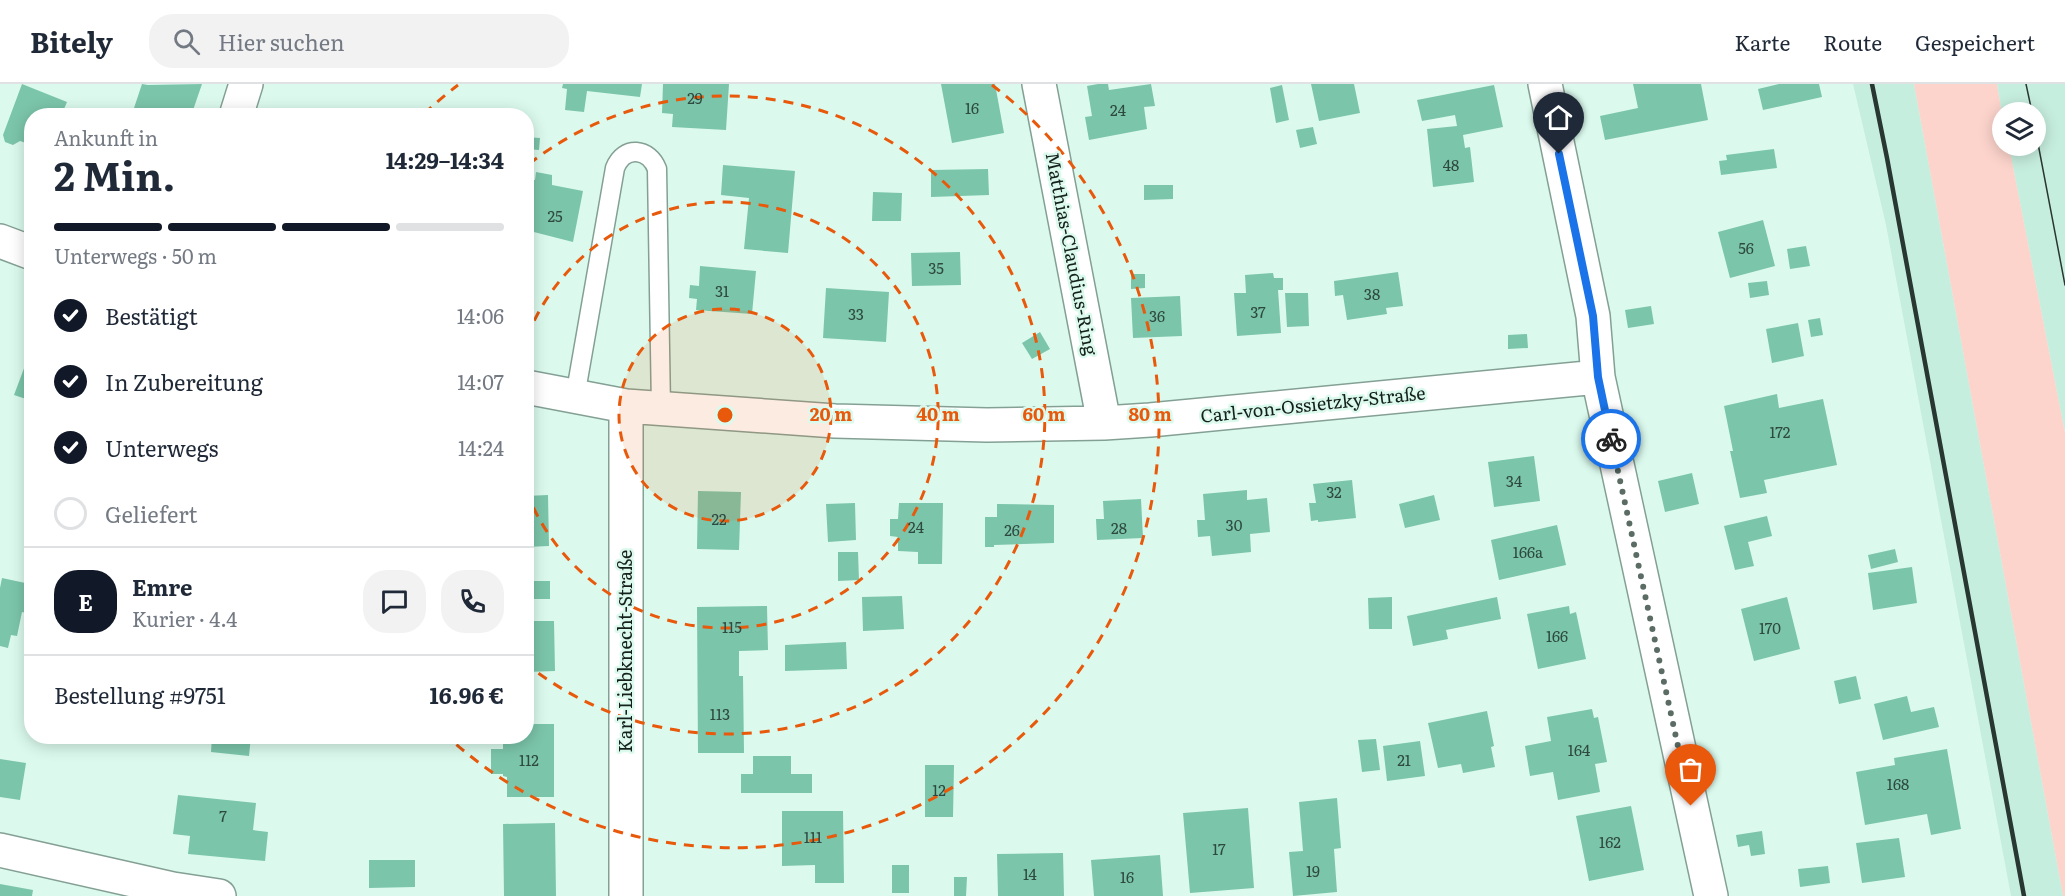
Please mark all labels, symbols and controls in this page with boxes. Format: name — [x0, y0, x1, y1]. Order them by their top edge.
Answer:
search box — [149, 14, 569, 68]
text: Bitely — [30, 20, 113, 62]
icon: search — [170, 25, 203, 58]
text: Hier suchen — [218, 25, 345, 58]
text: Karte — [1734, 26, 1790, 57]
text: Route — [1823, 26, 1882, 57]
text: Gespeichert — [1915, 26, 2035, 57]
house number: 29 — [687, 86, 703, 109]
pin — [1533, 92, 1584, 154]
house number: 16 — [965, 96, 979, 119]
house number: 24 — [1110, 98, 1126, 121]
icon: home — [1542, 101, 1575, 134]
map controls — [1992, 102, 2046, 156]
button: layers — [1992, 102, 2046, 156]
text: Ankunft in — [54, 122, 158, 152]
text: 14:29–14:34 — [386, 143, 504, 176]
text: 2 Min. — [54, 145, 175, 203]
street label: Matthias-Claudius-Ring — [1040, 150, 1106, 359]
house number: 48 — [1443, 153, 1459, 176]
house number: 25 — [547, 204, 563, 227]
house number: 56 — [1738, 236, 1754, 259]
text: Unterwegs · 50 m — [54, 240, 217, 270]
house number: 35 — [928, 256, 944, 279]
house number: 31 — [715, 279, 729, 302]
house number: 38 — [1364, 282, 1380, 305]
icon: check — [54, 299, 87, 332]
text: Bestätigt — [105, 299, 198, 332]
text: 14:06 — [457, 300, 504, 330]
house number: 37 — [1250, 300, 1266, 323]
house number: 33 — [848, 302, 864, 325]
house number: 36 — [1149, 304, 1165, 327]
icon: check — [54, 365, 87, 398]
text: In Zubereitung — [105, 365, 263, 398]
text: 14:07 — [457, 366, 504, 396]
street label: Carl-von-Ossietzky-Straße — [1199, 378, 1427, 429]
text: 20 m — [810, 400, 852, 427]
text: 40 m — [916, 400, 960, 427]
text: 60 m — [1022, 400, 1066, 427]
text: 80 m — [1128, 400, 1172, 427]
centre of rings — [715, 405, 735, 425]
courier — [1581, 409, 1641, 469]
house number: 172 — [1770, 420, 1791, 443]
icon: bike — [1595, 423, 1628, 456]
icon: check — [54, 431, 87, 464]
text: Unterwegs — [105, 431, 218, 464]
text: 14:24 — [458, 432, 504, 462]
house number: 34 — [1506, 469, 1522, 492]
house number: 32 — [1326, 480, 1342, 503]
text: Geliefert — [105, 497, 198, 530]
house number: 22 — [711, 507, 727, 530]
house number: 30 — [1226, 513, 1243, 536]
house number: 24 — [908, 515, 924, 538]
house number: 28 — [1111, 516, 1127, 539]
house number: 26 — [1004, 518, 1020, 541]
house number: 166a — [1513, 540, 1544, 563]
street label: Karl-Liebknecht-Straße — [611, 550, 638, 752]
text: Emre — [132, 570, 192, 603]
button: chat — [363, 570, 426, 633]
button: phone — [441, 570, 504, 633]
text: E — [78, 585, 93, 618]
text: Kurier · 4.4 — [132, 603, 237, 633]
house number: 115 — [722, 615, 742, 638]
house number: 170 — [1759, 616, 1781, 639]
house number: 166 — [1546, 624, 1568, 647]
text: Bestellung #9751 — [54, 678, 226, 711]
text: 16.96 € — [430, 678, 504, 711]
house number: 113 — [710, 702, 730, 725]
house number: 164 — [1568, 738, 1590, 761]
pin — [1665, 744, 1716, 806]
house number: 112 — [519, 748, 539, 771]
house number: 21 — [1397, 748, 1411, 771]
icon: bag — [1674, 753, 1707, 786]
house number: 168 — [1887, 772, 1909, 795]
house number: 12 — [932, 778, 946, 801]
house number: 7 — [219, 804, 227, 827]
house number: 111 — [804, 825, 822, 848]
house number: 162 — [1599, 830, 1621, 853]
house number: 17 — [1212, 837, 1226, 860]
house number: 19 — [1306, 859, 1320, 882]
house number: 14 — [1023, 862, 1037, 885]
house number: 16 — [1120, 865, 1134, 888]

